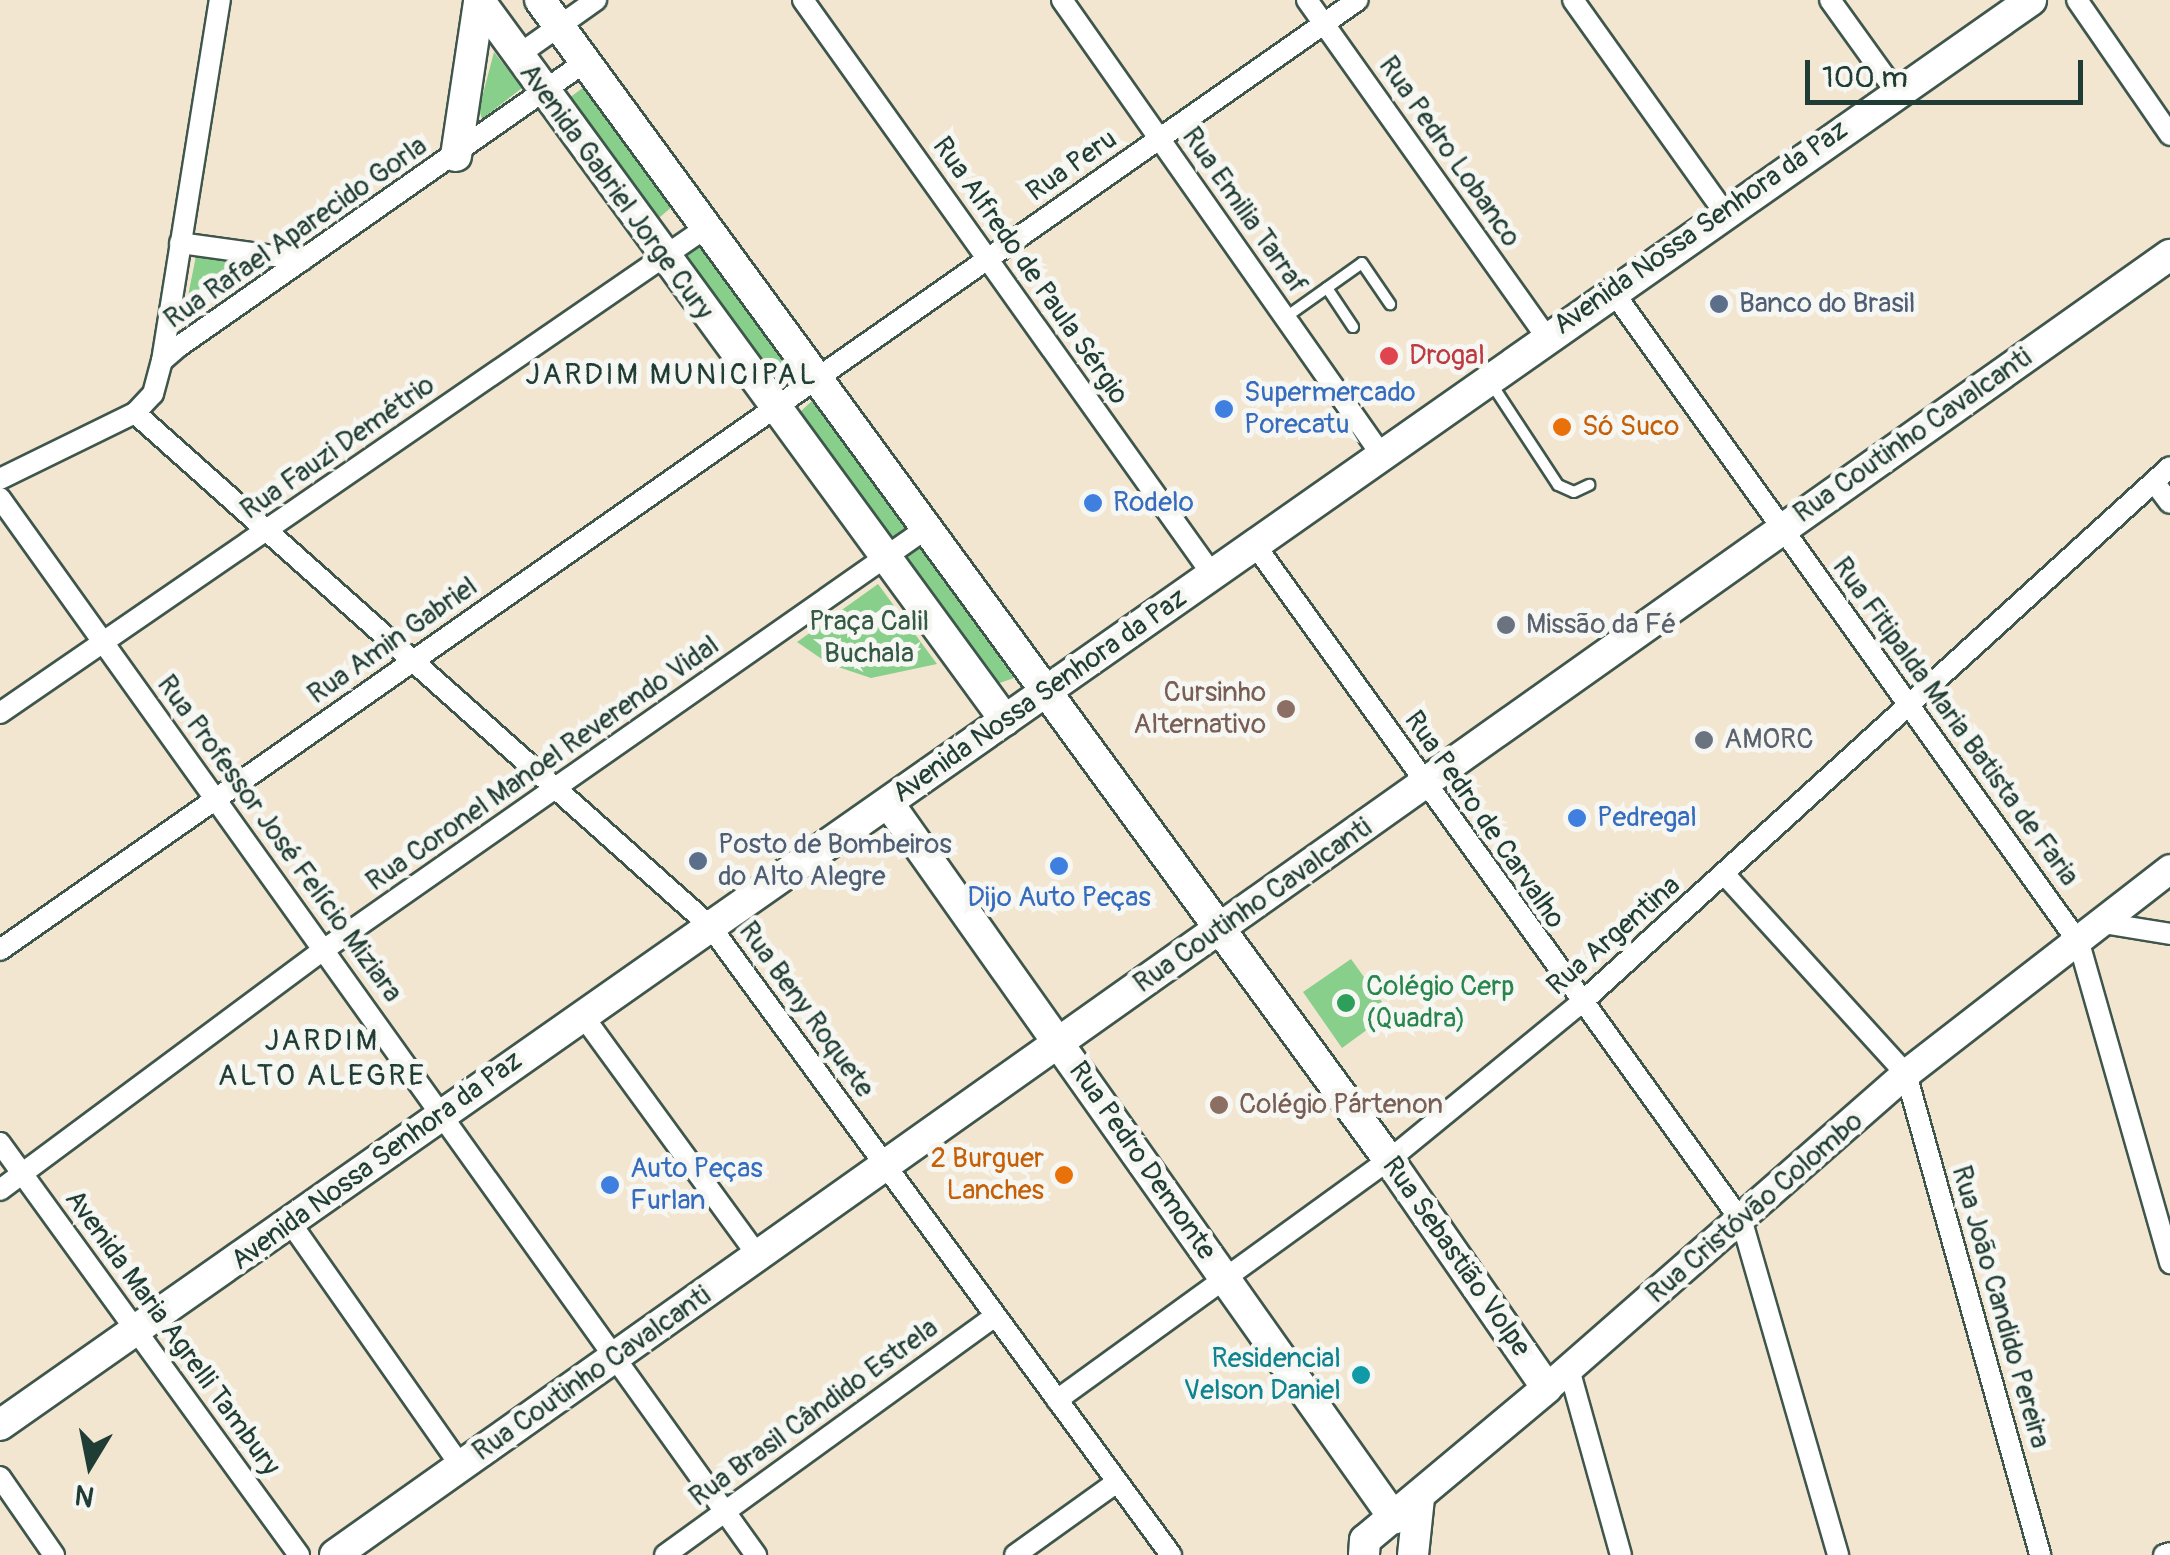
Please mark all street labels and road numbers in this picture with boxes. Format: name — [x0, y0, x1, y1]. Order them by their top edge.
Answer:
street label: Rua Pedro Lobanco — [1371, 50, 1527, 254]
street label: Avenida Gabriel Jorge Cury — [512, 57, 720, 327]
street label: Avenida Nossa Senhora da Paz — [1547, 113, 1855, 343]
street label: Rua Emilia Tarraf — [1174, 121, 1314, 301]
street label: Rua Peru — [1020, 123, 1124, 209]
street label: Rua Rafael Aparecido Gorla — [158, 130, 434, 336]
street label: Rua Alfredo de Paula Sérgio — [925, 131, 1135, 411]
street label: Rua Coutinho Cavalcanti — [1788, 341, 2038, 531]
street label: Rua Fauzi Demétrio — [235, 369, 441, 527]
street label: Rua Fitipalda Maria Batista de Faria — [1825, 551, 2085, 893]
street label: Rua Amin Gabriel — [302, 570, 484, 712]
street label: Avenida Nossa Senhora da Paz — [886, 581, 1194, 811]
street label: Rua Coronel Manoel Reverendo Vidal — [360, 629, 726, 899]
street label: Rua Professor José Felício Miziara — [149, 669, 409, 1009]
street label: Rua Pedro de Carvalho — [1396, 705, 1572, 935]
street label: Rua Coutinho Cavalcanti — [1128, 811, 1378, 1001]
street label: Rua Argentina — [1541, 869, 1687, 1003]
street label: Rua Beny Roquete — [731, 916, 881, 1104]
street label: Avenida Nossa Senhora da Paz — [225, 1044, 529, 1278]
street label: Rua Pedro Demonte — [1061, 1055, 1223, 1267]
street label: Rua Cristóvão Colombo — [1640, 1105, 1870, 1311]
street label: Rua Sebastião Volpe — [1375, 1151, 1537, 1363]
street label: Rua João Candido Pereira — [1944, 1162, 2056, 1452]
street label: Avenida Maria Agrelli Tambury — [57, 1184, 287, 1482]
street label: Rua Coutinho Cavalcanti — [467, 1279, 717, 1469]
street label: Rua Brasil Cândido Estrela — [683, 1312, 945, 1514]

